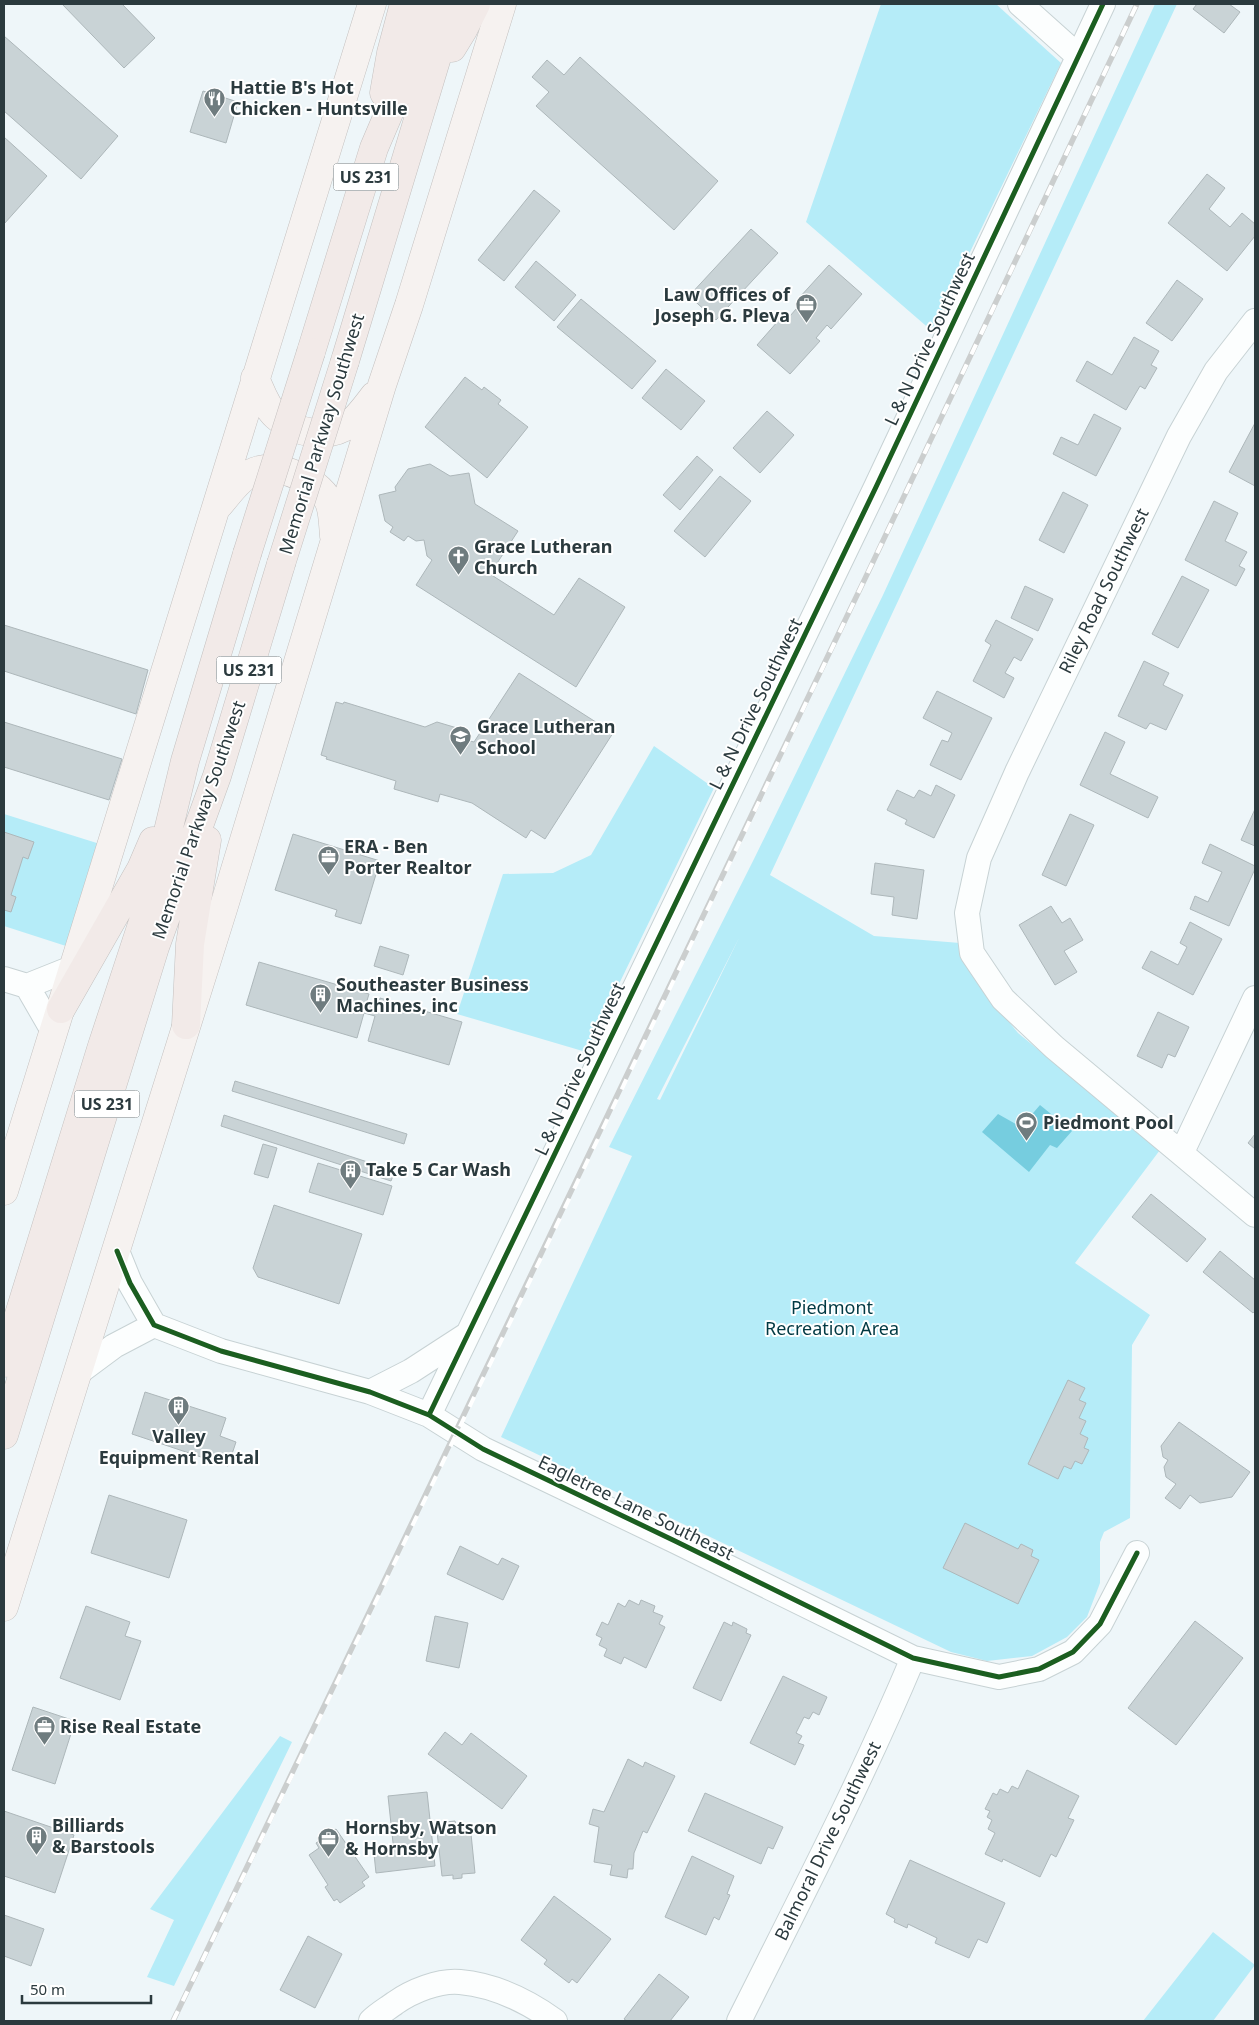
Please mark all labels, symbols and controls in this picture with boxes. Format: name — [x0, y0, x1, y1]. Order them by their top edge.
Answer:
place label: Hattie B's Hot Chicken - Huntsville — [230, 75, 408, 120]
restaurant icon: Hattie B's Hot Chicken - Huntsville — [202, 86, 226, 117]
road number: US 231 — [334, 163, 398, 190]
street label: L & N Drive Southwest — [878, 248, 980, 429]
place label: Law Offices of Joseph G. Pleva — [652, 282, 791, 327]
office icon: Law Offices of Joseph G. Pleva — [794, 293, 818, 324]
street label: Memorial Parkway Southwest — [273, 310, 369, 557]
street label: Riley Road Southwest — [1053, 504, 1154, 677]
place label: Grace Lutheran Church — [474, 534, 612, 579]
church icon: Grace Lutheran Church — [446, 545, 470, 576]
street label: L & N Drive Southwest — [703, 613, 807, 794]
road number: US 231 — [216, 656, 282, 684]
street label: Memorial Parkway Southwest — [146, 697, 250, 942]
place label: Grace Lutheran School — [477, 714, 615, 759]
school or university icon: Grace Lutheran School — [449, 725, 473, 756]
place label: ERA - Ben Porter Realtor — [344, 834, 472, 879]
office icon: ERA - Ben Porter Realtor — [316, 845, 340, 876]
place label: Southeaster Business Machines, inc — [336, 972, 529, 1017]
street label: L & N Drive Southwest — [528, 978, 630, 1159]
building icon: Southeaster Business Machines, inc — [308, 983, 332, 1014]
road number: US 231 — [74, 1090, 140, 1118]
place label: Piedmont Pool — [1043, 1110, 1174, 1134]
sports icon: Piedmont Pool — [1015, 1111, 1039, 1142]
place label: Take 5 Car Wash — [366, 1157, 511, 1181]
building icon: Take 5 Car Wash — [338, 1158, 362, 1189]
park label: Piedmont Recreation Area — [765, 1295, 899, 1340]
building icon: Valley Equipment Rental — [167, 1395, 191, 1426]
place label: Valley Equipment Rental — [99, 1424, 259, 1469]
street label: Eagletree Lane Southeast — [535, 1449, 739, 1565]
place label: Rise Real Estate — [60, 1714, 201, 1738]
office icon: Rise Real Estate — [32, 1715, 56, 1746]
street label: Balmoral Drive Southwest — [768, 1737, 886, 1944]
place label: Billiards & Barstools — [52, 1813, 155, 1858]
place label: Hornsby, Watson & Hornsby — [345, 1815, 497, 1860]
building icon: Billiards & Barstools — [24, 1824, 48, 1855]
office icon: Hornsby, Watson & Hornsby — [317, 1826, 341, 1857]
scale bar — [22, 1972, 151, 2004]
text: 50 m — [30, 1979, 65, 1999]

